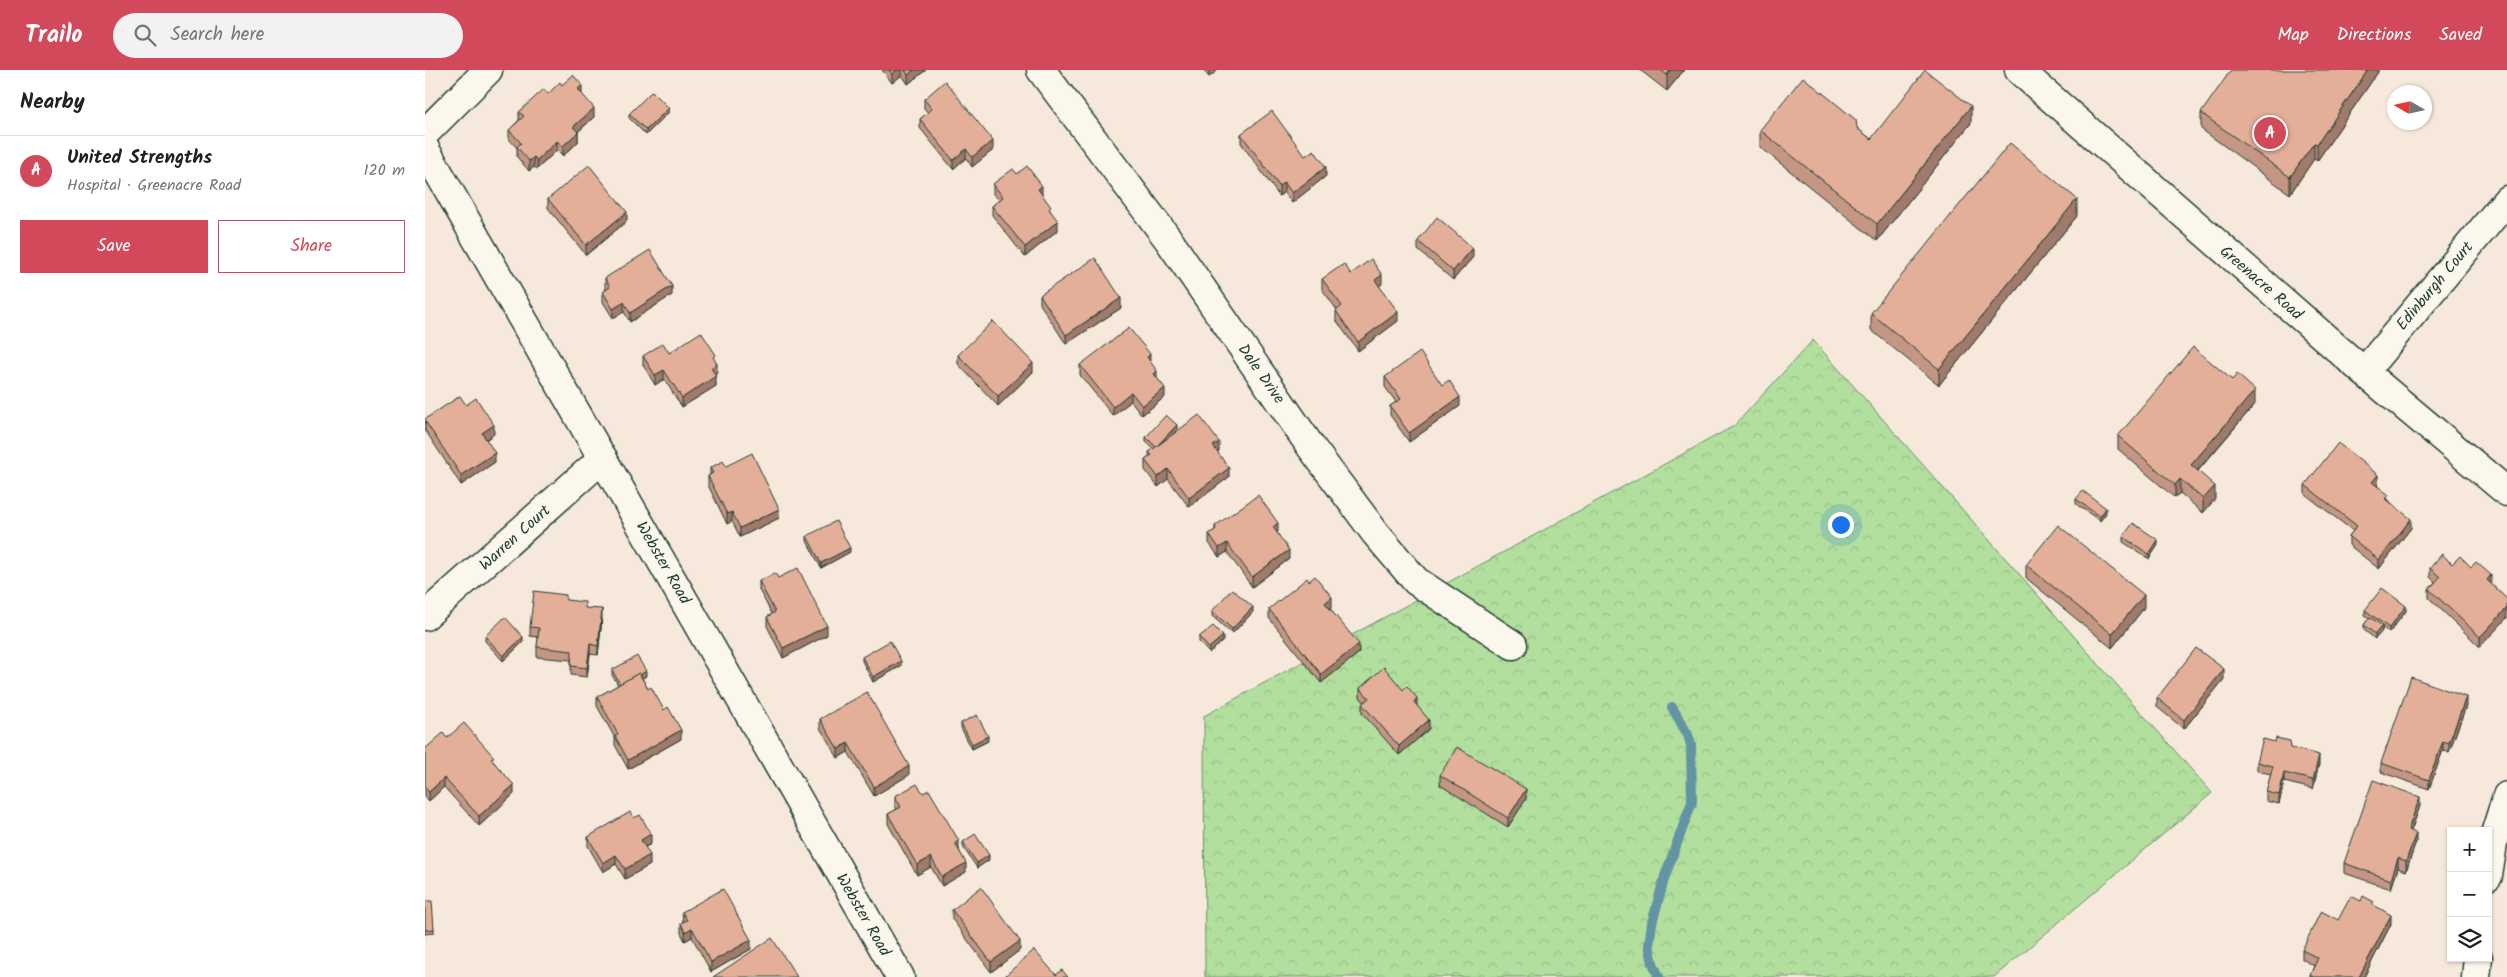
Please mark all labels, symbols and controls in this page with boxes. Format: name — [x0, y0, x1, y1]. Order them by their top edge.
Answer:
search box — [113, 13, 463, 58]
text: Trailo — [25, 16, 83, 55]
text: Search here — [171, 20, 264, 50]
icon: search — [131, 21, 159, 49]
text: Map — [2277, 21, 2309, 50]
text: Directions — [2337, 21, 2411, 50]
text: Saved — [2439, 21, 2482, 50]
north arrow — [2387, 85, 2432, 130]
text: Nearby — [20, 86, 85, 119]
pin: A — [2254, 114, 2286, 152]
text: United Strengths — [67, 143, 212, 173]
text: A — [31, 158, 41, 183]
text: 120 m — [364, 158, 405, 183]
text: Hospital · Greenacre Road — [67, 173, 241, 198]
button: Save — [20, 220, 208, 273]
button: Share — [218, 220, 405, 273]
street label: Edinburgh Court — [2390, 235, 2480, 336]
street label: Greenacre Road — [2214, 240, 2309, 327]
street label: Dale Drive — [1231, 339, 1291, 409]
street label: Warren Court — [474, 498, 557, 577]
your location — [1828, 512, 1854, 538]
street label: Webster Road — [629, 517, 697, 610]
map controls — [2447, 827, 2492, 962]
button: + — [2447, 827, 2492, 872]
street label: Webster Road — [829, 869, 897, 962]
button: − — [2447, 872, 2492, 917]
button: layers — [2447, 917, 2492, 962]

